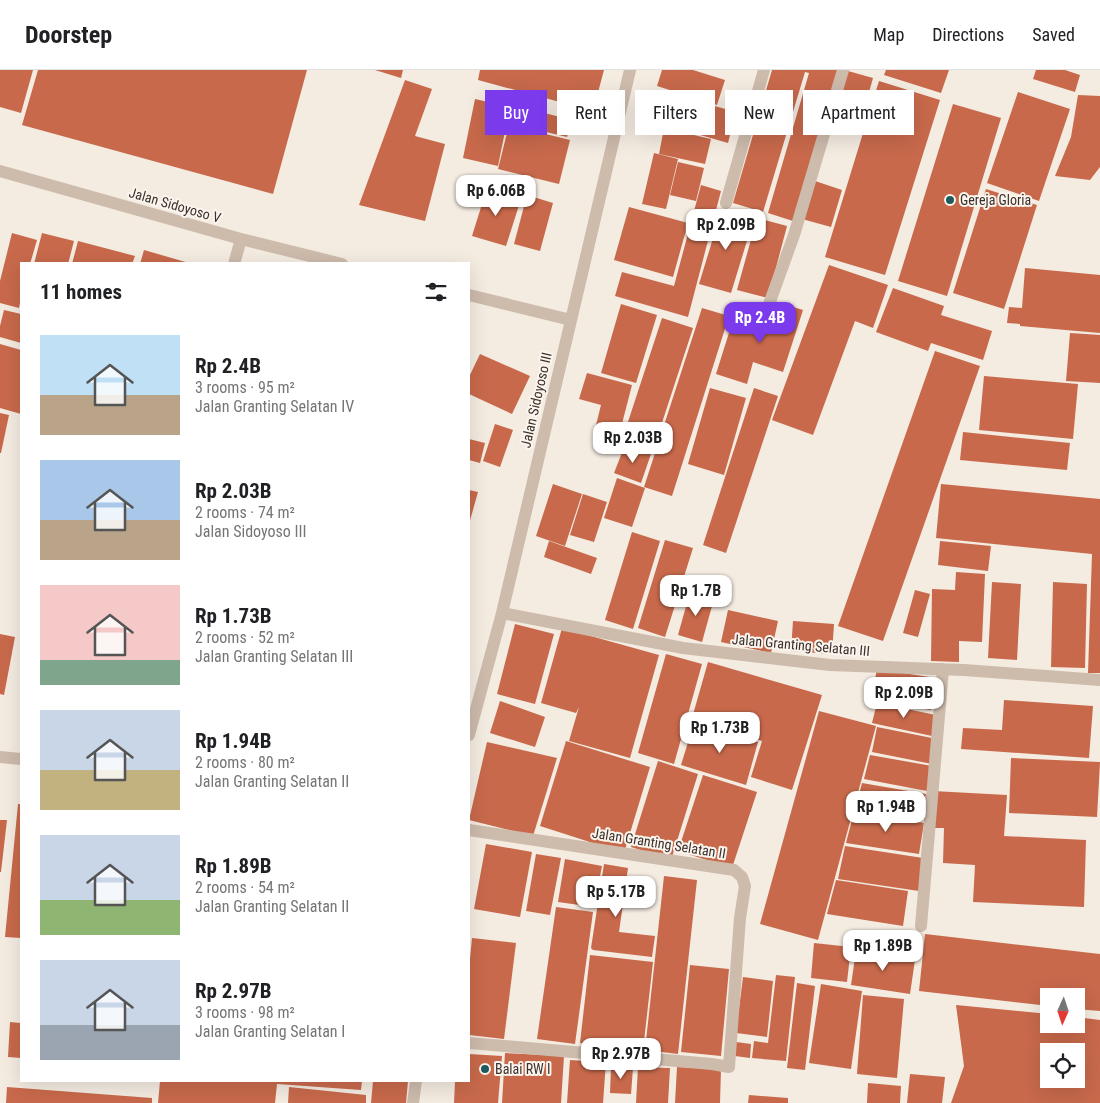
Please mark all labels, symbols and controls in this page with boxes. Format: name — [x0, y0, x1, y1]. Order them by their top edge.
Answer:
text: Doorstep — [25, 21, 112, 49]
text: Map — [873, 24, 904, 45]
text: Directions — [932, 24, 1004, 45]
text: Saved — [1032, 24, 1075, 45]
chip: Buy — [485, 90, 547, 135]
chip: Rent — [557, 90, 625, 135]
chip: Filters — [635, 90, 715, 135]
chip: New — [725, 90, 793, 135]
chip: Apartment — [803, 90, 914, 135]
pin: Rp 6.06B — [444, 174, 548, 217]
text: Rp 6.06B — [467, 181, 525, 200]
street label: Jalan Sidoyoso V — [127, 184, 223, 226]
place label: Gereja Gloria — [960, 192, 1031, 208]
marker: Gereja Gloria — [944, 194, 956, 206]
pin: Rp 2.09B — [674, 208, 778, 251]
text: Rp 2.09B — [697, 215, 755, 234]
icon: filters — [422, 278, 450, 306]
text: 11 homes — [40, 280, 122, 304]
pin: Rp 2.4B — [714, 302, 806, 344]
text: Rp 2.4B — [735, 308, 785, 327]
street label: Jalan Sidoyoso III — [517, 351, 555, 449]
text: Rp 2.4B — [195, 354, 261, 378]
icon: home — [80, 355, 140, 415]
text: 3 rooms · 95 m² — [195, 378, 295, 397]
text: Jalan Granting Selatan IV — [195, 397, 354, 416]
pin: Rp 2.03B — [581, 422, 685, 464]
text: Rp 2.03B — [604, 428, 662, 447]
text: Rp 2.03B — [195, 479, 272, 503]
icon: home — [80, 480, 140, 540]
text: 2 rooms · 74 m² — [195, 503, 295, 522]
text: Jalan Sidoyoso III — [195, 522, 307, 541]
pin: Rp 1.7B — [650, 574, 742, 617]
text: Rp 1.7B — [671, 581, 721, 600]
text: Rp 1.73B — [195, 604, 272, 628]
icon: home — [80, 605, 140, 665]
text: 2 rooms · 52 m² — [195, 628, 295, 647]
street label: Jalan Granting Selatan III — [731, 631, 871, 659]
text: Jalan Granting Selatan III — [195, 647, 353, 666]
pin: Rp 2.09B — [852, 676, 956, 719]
text: Rp 2.09B — [875, 683, 933, 702]
pin: Rp 1.73B — [668, 712, 772, 754]
text: Rp 1.73B — [691, 718, 749, 737]
text: Rp 1.94B — [195, 729, 272, 753]
icon: home — [80, 730, 140, 790]
text: 2 rooms · 80 m² — [195, 753, 295, 772]
text: Jalan Granting Selatan II — [195, 772, 349, 791]
pin: Rp 1.94B — [834, 790, 938, 833]
text: Rp 1.94B — [857, 797, 915, 816]
street label: Jalan Granting Selatan II — [591, 825, 727, 861]
text: Rp 1.89B — [195, 854, 272, 878]
icon: home — [80, 855, 140, 915]
pin: Rp 5.17B — [564, 876, 668, 918]
text: 2 rooms · 54 m² — [195, 878, 295, 897]
text: Rp 5.17B — [587, 882, 645, 901]
text: Jalan Granting Selatan II — [195, 897, 349, 916]
pin: Rp 1.89B — [831, 930, 935, 972]
text: Rp 1.89B — [854, 936, 912, 955]
text: Rp 2.97B — [195, 979, 272, 1003]
icon: home — [80, 980, 140, 1040]
north arrow — [1040, 988, 1085, 1032]
map controls — [1040, 988, 1085, 1088]
text: 3 rooms · 98 m² — [195, 1003, 295, 1022]
text: Jalan Granting Selatan I — [195, 1022, 345, 1041]
pin: Rp 2.97B — [569, 1038, 673, 1080]
button: locate — [1040, 1043, 1085, 1088]
text: Rp 2.97B — [592, 1044, 650, 1063]
place label: Balai RW I — [495, 1061, 551, 1077]
marker: Balai RW I — [479, 1063, 491, 1075]

